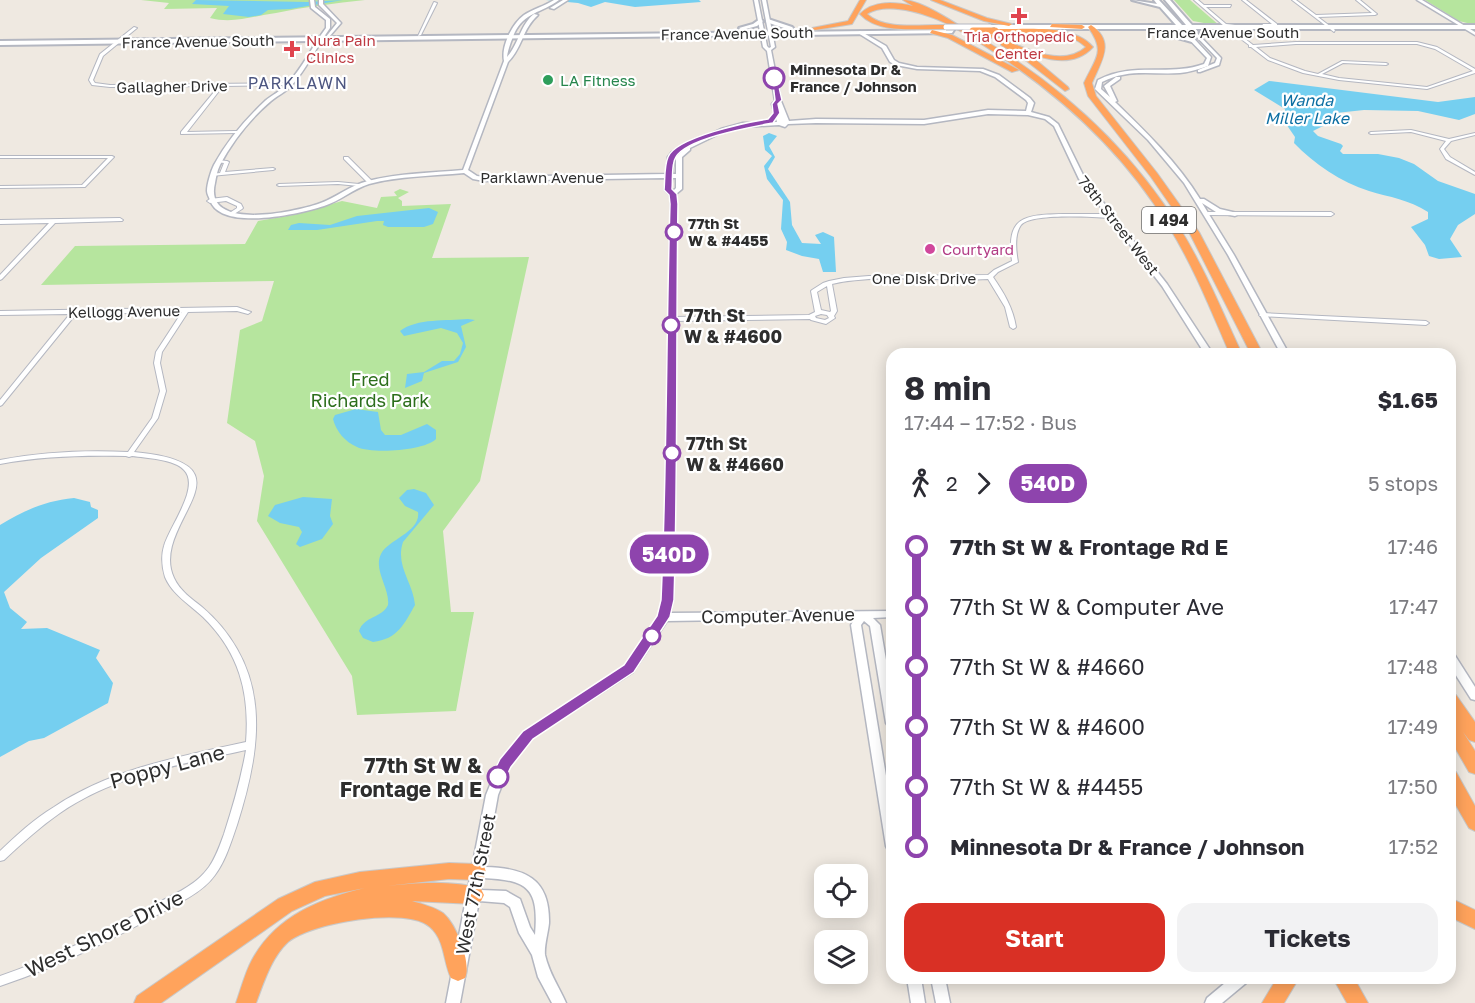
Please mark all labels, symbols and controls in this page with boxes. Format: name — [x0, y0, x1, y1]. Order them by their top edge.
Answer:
marker: Tria Orthopedic Center — [1010, 7, 1028, 25]
street label: France Avenue South — [661, 23, 813, 43]
street label: France Avenue South — [1147, 23, 1299, 41]
place label: Tria Orthopedic Center — [964, 27, 1074, 62]
street label: France Avenue South — [122, 31, 274, 51]
place label: Nura Pain Clinics — [306, 31, 376, 66]
marker: Nura Pain Clinics — [283, 40, 301, 58]
place label: Minnesota Dr & France / Johnson — [790, 60, 917, 95]
marker: Minnesota Dr & France / Johnson — [763, 67, 785, 89]
place label: LA Fitness — [560, 71, 636, 89]
district label: PARKLAWN — [248, 73, 348, 93]
marker: LA Fitness — [541, 73, 555, 87]
street label: Gallagher Drive — [116, 76, 228, 96]
water label: Wanda Miller Lake — [1265, 90, 1351, 128]
street label: Parklawn Avenue — [480, 168, 604, 186]
street label: 78th Street West — [1075, 172, 1163, 278]
road number: I 494 — [1142, 207, 1196, 233]
place label: 77th St W & #4455 — [688, 214, 768, 249]
marker: 77th St W & #4455 — [665, 223, 683, 241]
place label: Courtyard — [942, 240, 1014, 258]
marker: Courtyard — [923, 242, 937, 256]
street label: One Disk Drive — [872, 269, 977, 287]
street label: Kellogg Avenue — [68, 301, 181, 321]
place label: 77th St W & #4600 — [684, 304, 782, 347]
marker: 77th St W & #4600 — [662, 316, 680, 334]
park label: Fred Richards Park — [310, 368, 430, 411]
text: 8 min — [904, 368, 991, 407]
text: $1.65 — [1377, 386, 1438, 413]
text: 17:44 – 17:52 · Bus — [904, 410, 1077, 434]
place label: 77th St W & #4660 — [686, 432, 784, 475]
marker: 77th St W & #4660 — [663, 444, 681, 462]
icon: walk — [904, 467, 937, 500]
icon: forward — [967, 467, 1000, 500]
text: 540D — [1021, 470, 1075, 496]
text: 2 — [946, 471, 958, 495]
text: 5 stops — [1368, 471, 1438, 495]
text: 77th St W & Frontage Rd E — [950, 533, 1228, 560]
line badge: 540D — [627, 534, 711, 574]
text: 17:46 — [1387, 534, 1438, 558]
text: 540D — [642, 541, 696, 567]
text: 77th St W & Computer Ave — [950, 593, 1224, 620]
text: 17:47 — [1389, 594, 1438, 618]
street label: Computer Avenue — [701, 603, 855, 627]
unlabelled marker — [643, 627, 661, 645]
text: 77th St W & #4660 — [950, 653, 1145, 680]
text: 17:48 — [1387, 654, 1438, 678]
text: 77th St W & #4600 — [950, 713, 1145, 740]
text: 17:49 — [1387, 714, 1438, 738]
street label: Poppy Lane — [107, 738, 227, 794]
place label: 77th St W & Frontage Rd E — [340, 752, 482, 802]
marker: 77th St W & Frontage Rd E — [487, 766, 509, 788]
text: 77th St W & #4455 — [950, 773, 1143, 800]
text: 17:50 — [1388, 774, 1438, 798]
street label: West 77th Street — [451, 812, 499, 956]
text: Minnesota Dr & France / Johnson — [950, 833, 1304, 860]
text: 17:52 — [1389, 834, 1438, 858]
map controls — [814, 864, 868, 984]
button: locate — [814, 864, 868, 918]
street label: West Shore Drive — [21, 883, 187, 983]
button: Start — [904, 903, 1165, 972]
button: Tickets — [1177, 903, 1438, 972]
button: layers — [814, 930, 868, 984]

